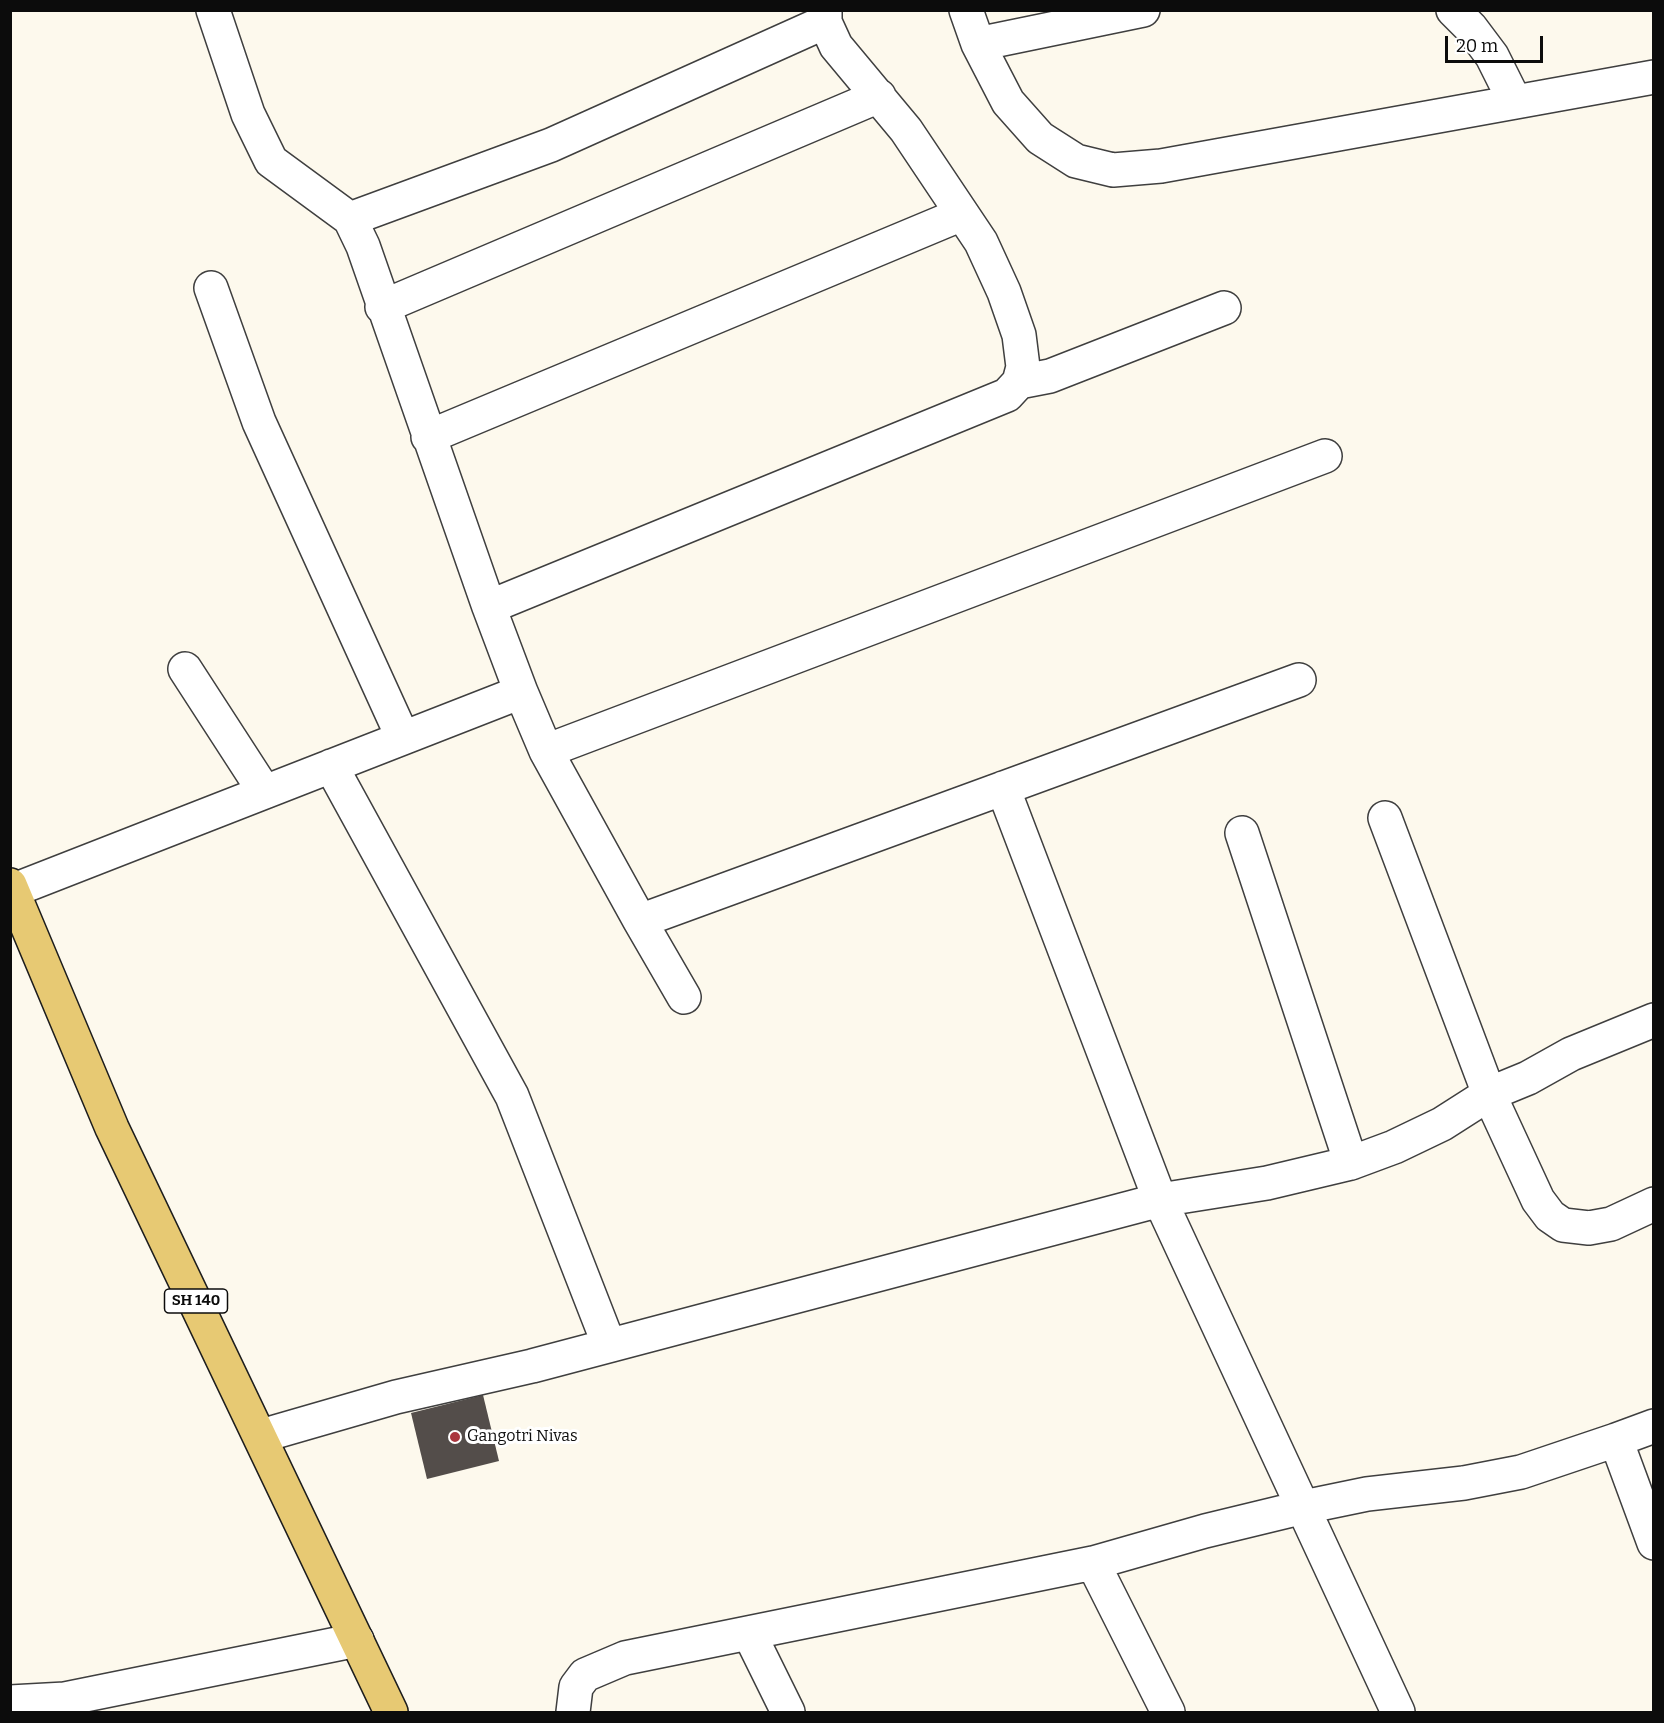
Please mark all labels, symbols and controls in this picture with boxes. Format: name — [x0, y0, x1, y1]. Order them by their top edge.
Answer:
scale bar — [1448, 24, 1546, 62]
text: 20 m — [1456, 35, 1498, 57]
road number: SH 140 — [164, 1289, 228, 1313]
place label: Gangotri Nivas — [467, 1427, 578, 1447]
marker: Gangotri Nivas — [448, 1430, 462, 1444]

